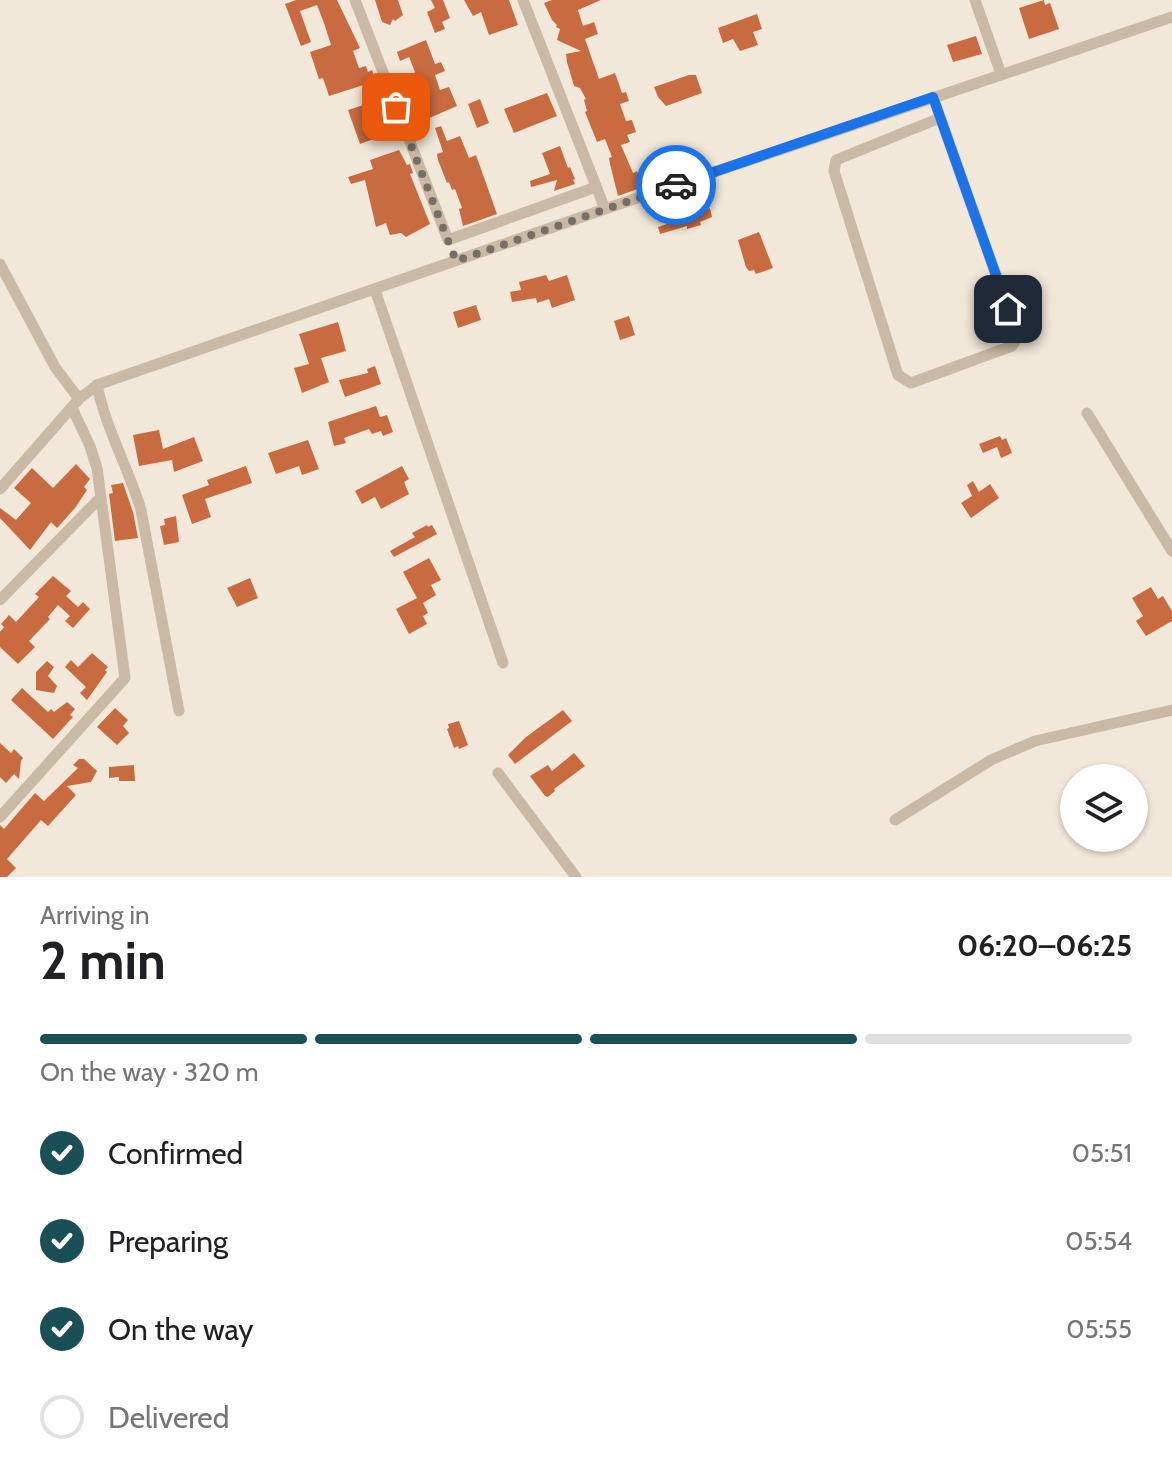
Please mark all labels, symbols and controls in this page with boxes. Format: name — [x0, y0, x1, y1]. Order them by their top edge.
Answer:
pin — [362, 73, 430, 141]
icon: bag — [374, 85, 418, 129]
courier — [636, 145, 716, 225]
icon: car — [654, 163, 698, 207]
pin — [974, 275, 1042, 343]
icon: home — [986, 287, 1030, 331]
map controls — [1060, 764, 1148, 852]
button: layers — [1060, 764, 1148, 852]
text: Arriving in — [40, 899, 150, 931]
text: 06:20–06:25 — [957, 927, 1132, 964]
text: 2 min — [40, 929, 166, 992]
text: On the way · 320 m — [40, 1056, 258, 1088]
icon: check — [40, 1131, 84, 1175]
text: Confirmed — [108, 1135, 243, 1172]
text: 05:51 — [1072, 1137, 1132, 1169]
icon: check — [40, 1219, 84, 1263]
text: Preparing — [108, 1223, 228, 1260]
text: 05:54 — [1065, 1225, 1132, 1257]
icon: check — [40, 1307, 84, 1351]
text: On the way — [108, 1311, 253, 1348]
text: 05:55 — [1066, 1313, 1132, 1345]
text: Delivered — [108, 1399, 229, 1436]

